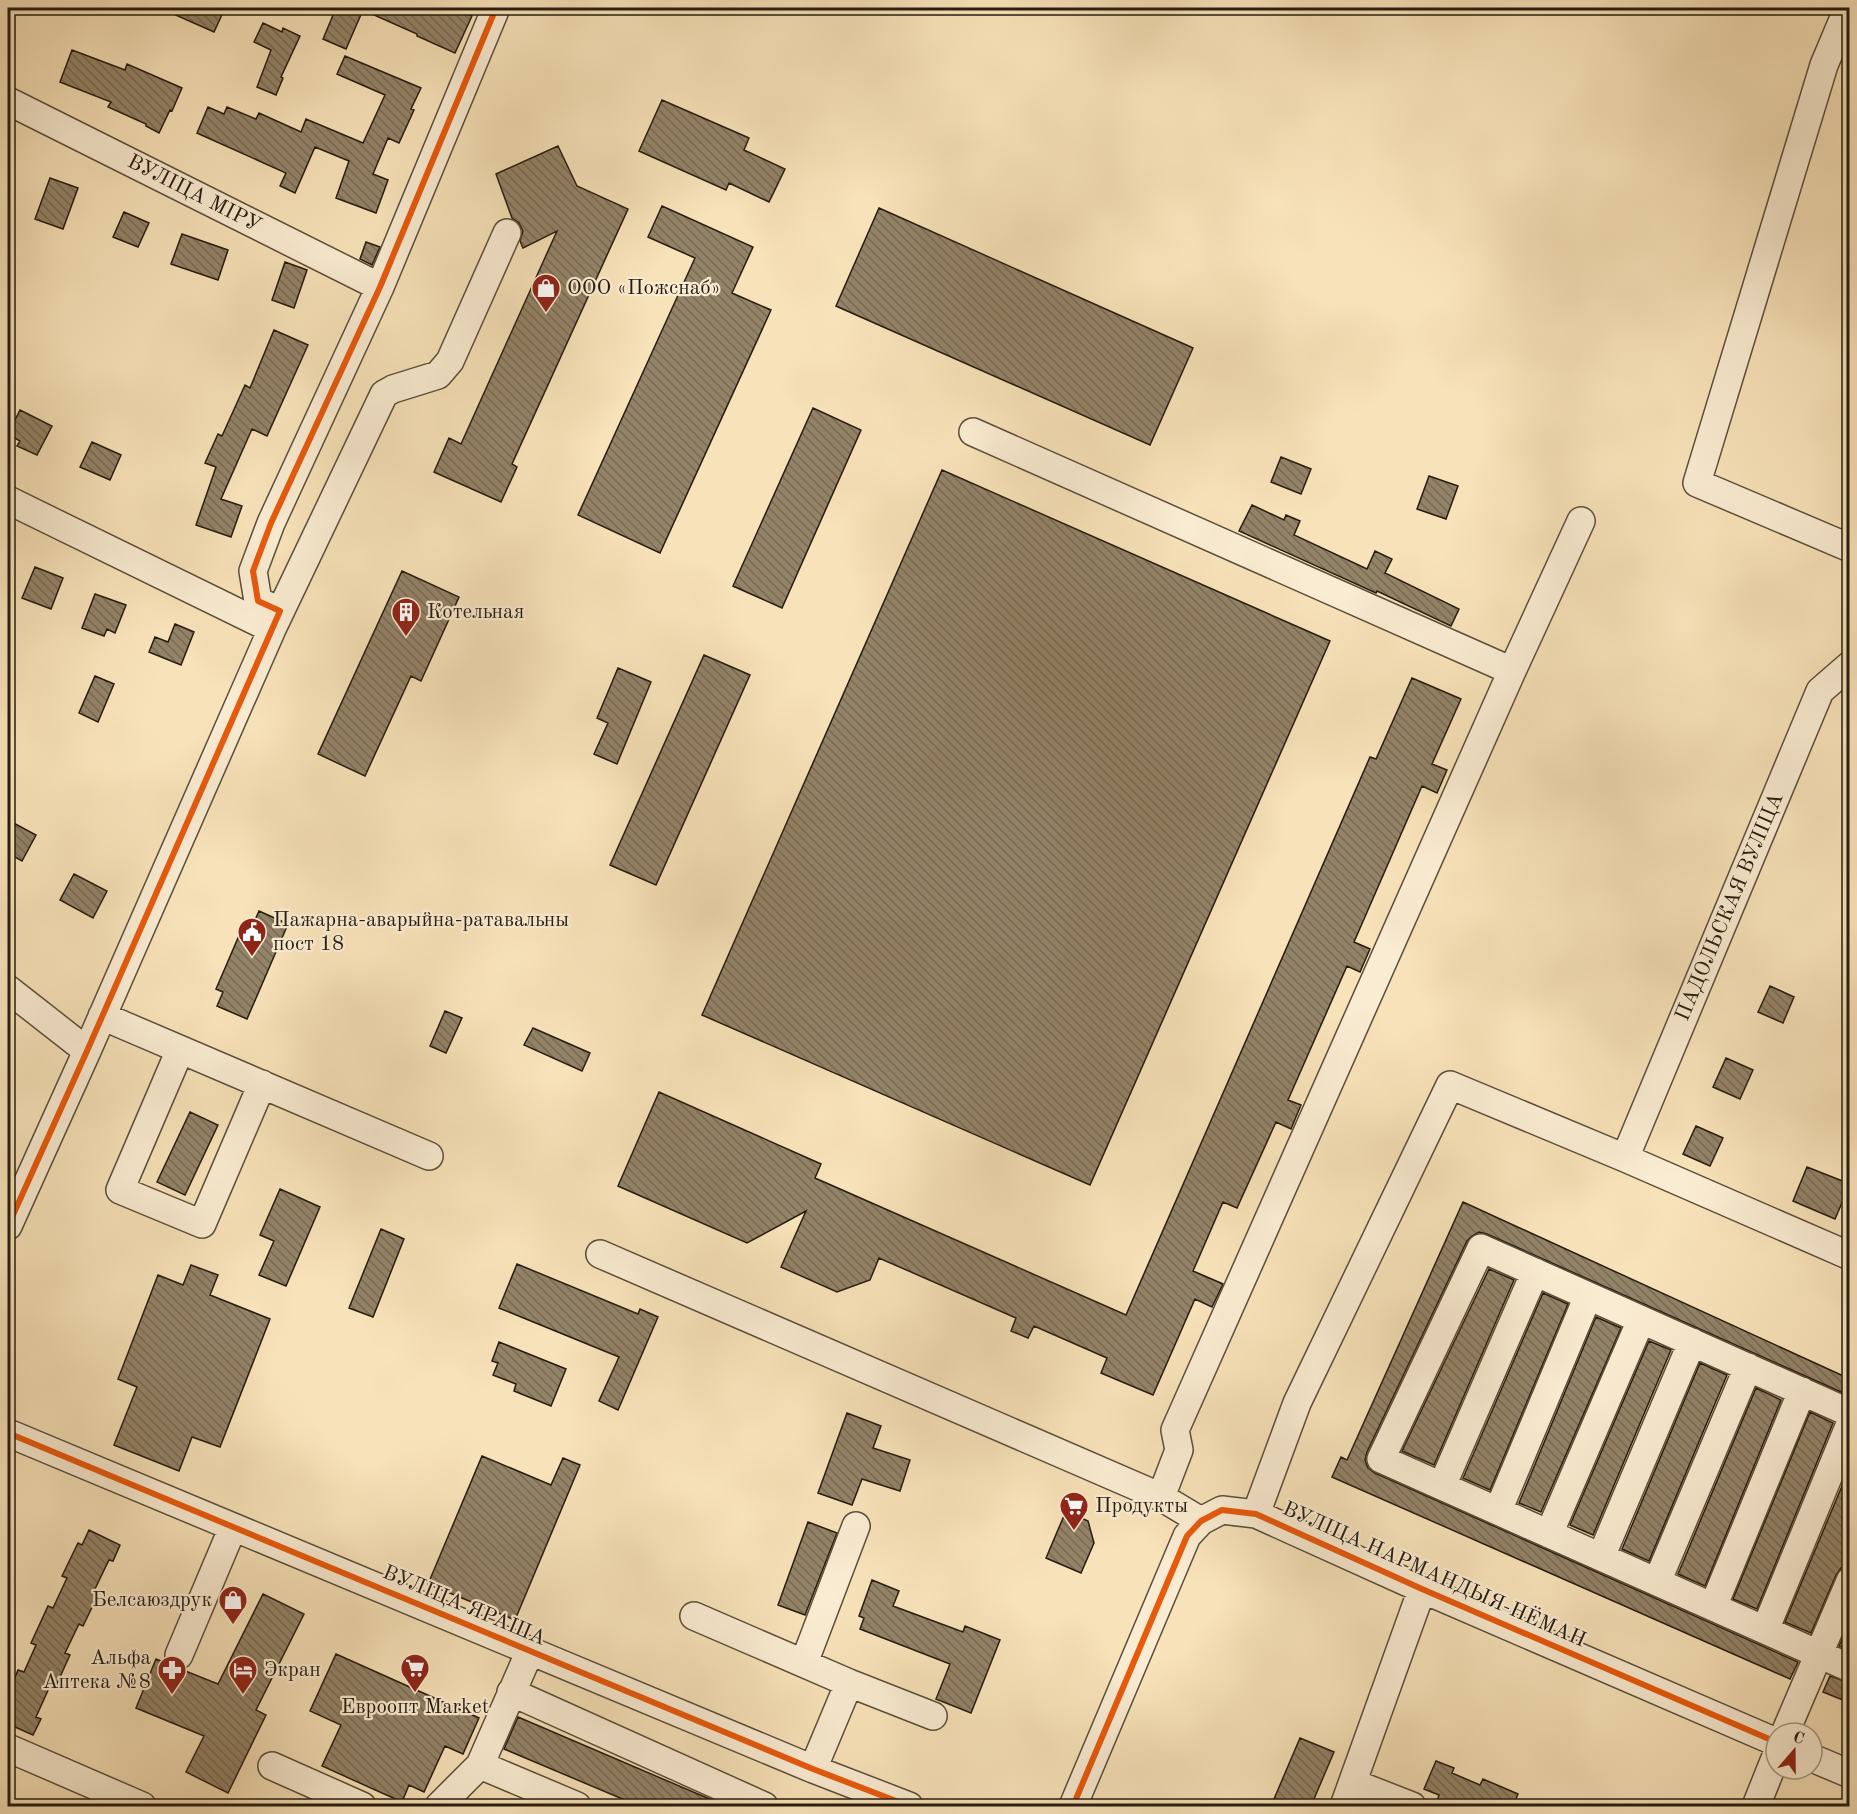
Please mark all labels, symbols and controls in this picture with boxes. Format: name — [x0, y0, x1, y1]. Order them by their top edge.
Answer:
street label: ВУЛІЦА МІРУ — [124, 151, 264, 237]
shop icon: ООО «Пожснаб» — [530, 272, 562, 314]
place label: ООО «Пожснаб» — [567, 278, 721, 299]
building icon: Котельная — [390, 596, 422, 638]
place label: Котельная — [427, 602, 524, 623]
street label: ПАДОЛЬСКАЯ ВУЛІЦА — [1672, 790, 1788, 1024]
place label: Пажарна-аварыйна-ратавальны пост 18 — [273, 910, 569, 955]
public building icon: Пажарна-аварыйна-ратавальны пост 18 — [236, 916, 268, 958]
supermarket icon: Продукты — [1058, 1490, 1090, 1532]
street label: ВУЛІЦА НАРМАНДЫЯ-НЁМАН — [1279, 1495, 1591, 1652]
place label: Продукты — [1095, 1496, 1188, 1517]
street label: ВУЛІЦА ЯРАША — [379, 1562, 549, 1650]
shop icon: Белсаюздрук — [217, 1584, 249, 1626]
place label: Белсаюздрук — [92, 1590, 212, 1611]
place label: Альфа Аптека №8 — [42, 1648, 151, 1693]
supermarket icon: Евроопт Market — [399, 1652, 431, 1694]
pharmacy icon: Альфа Аптека №8 — [156, 1654, 188, 1696]
hotel icon: Экран — [227, 1654, 259, 1696]
place label: Экран — [264, 1660, 321, 1681]
place label: Евроопт Market — [341, 1697, 489, 1718]
north arrow — [1764, 1721, 1824, 1781]
text: С — [1791, 1729, 1806, 1748]

